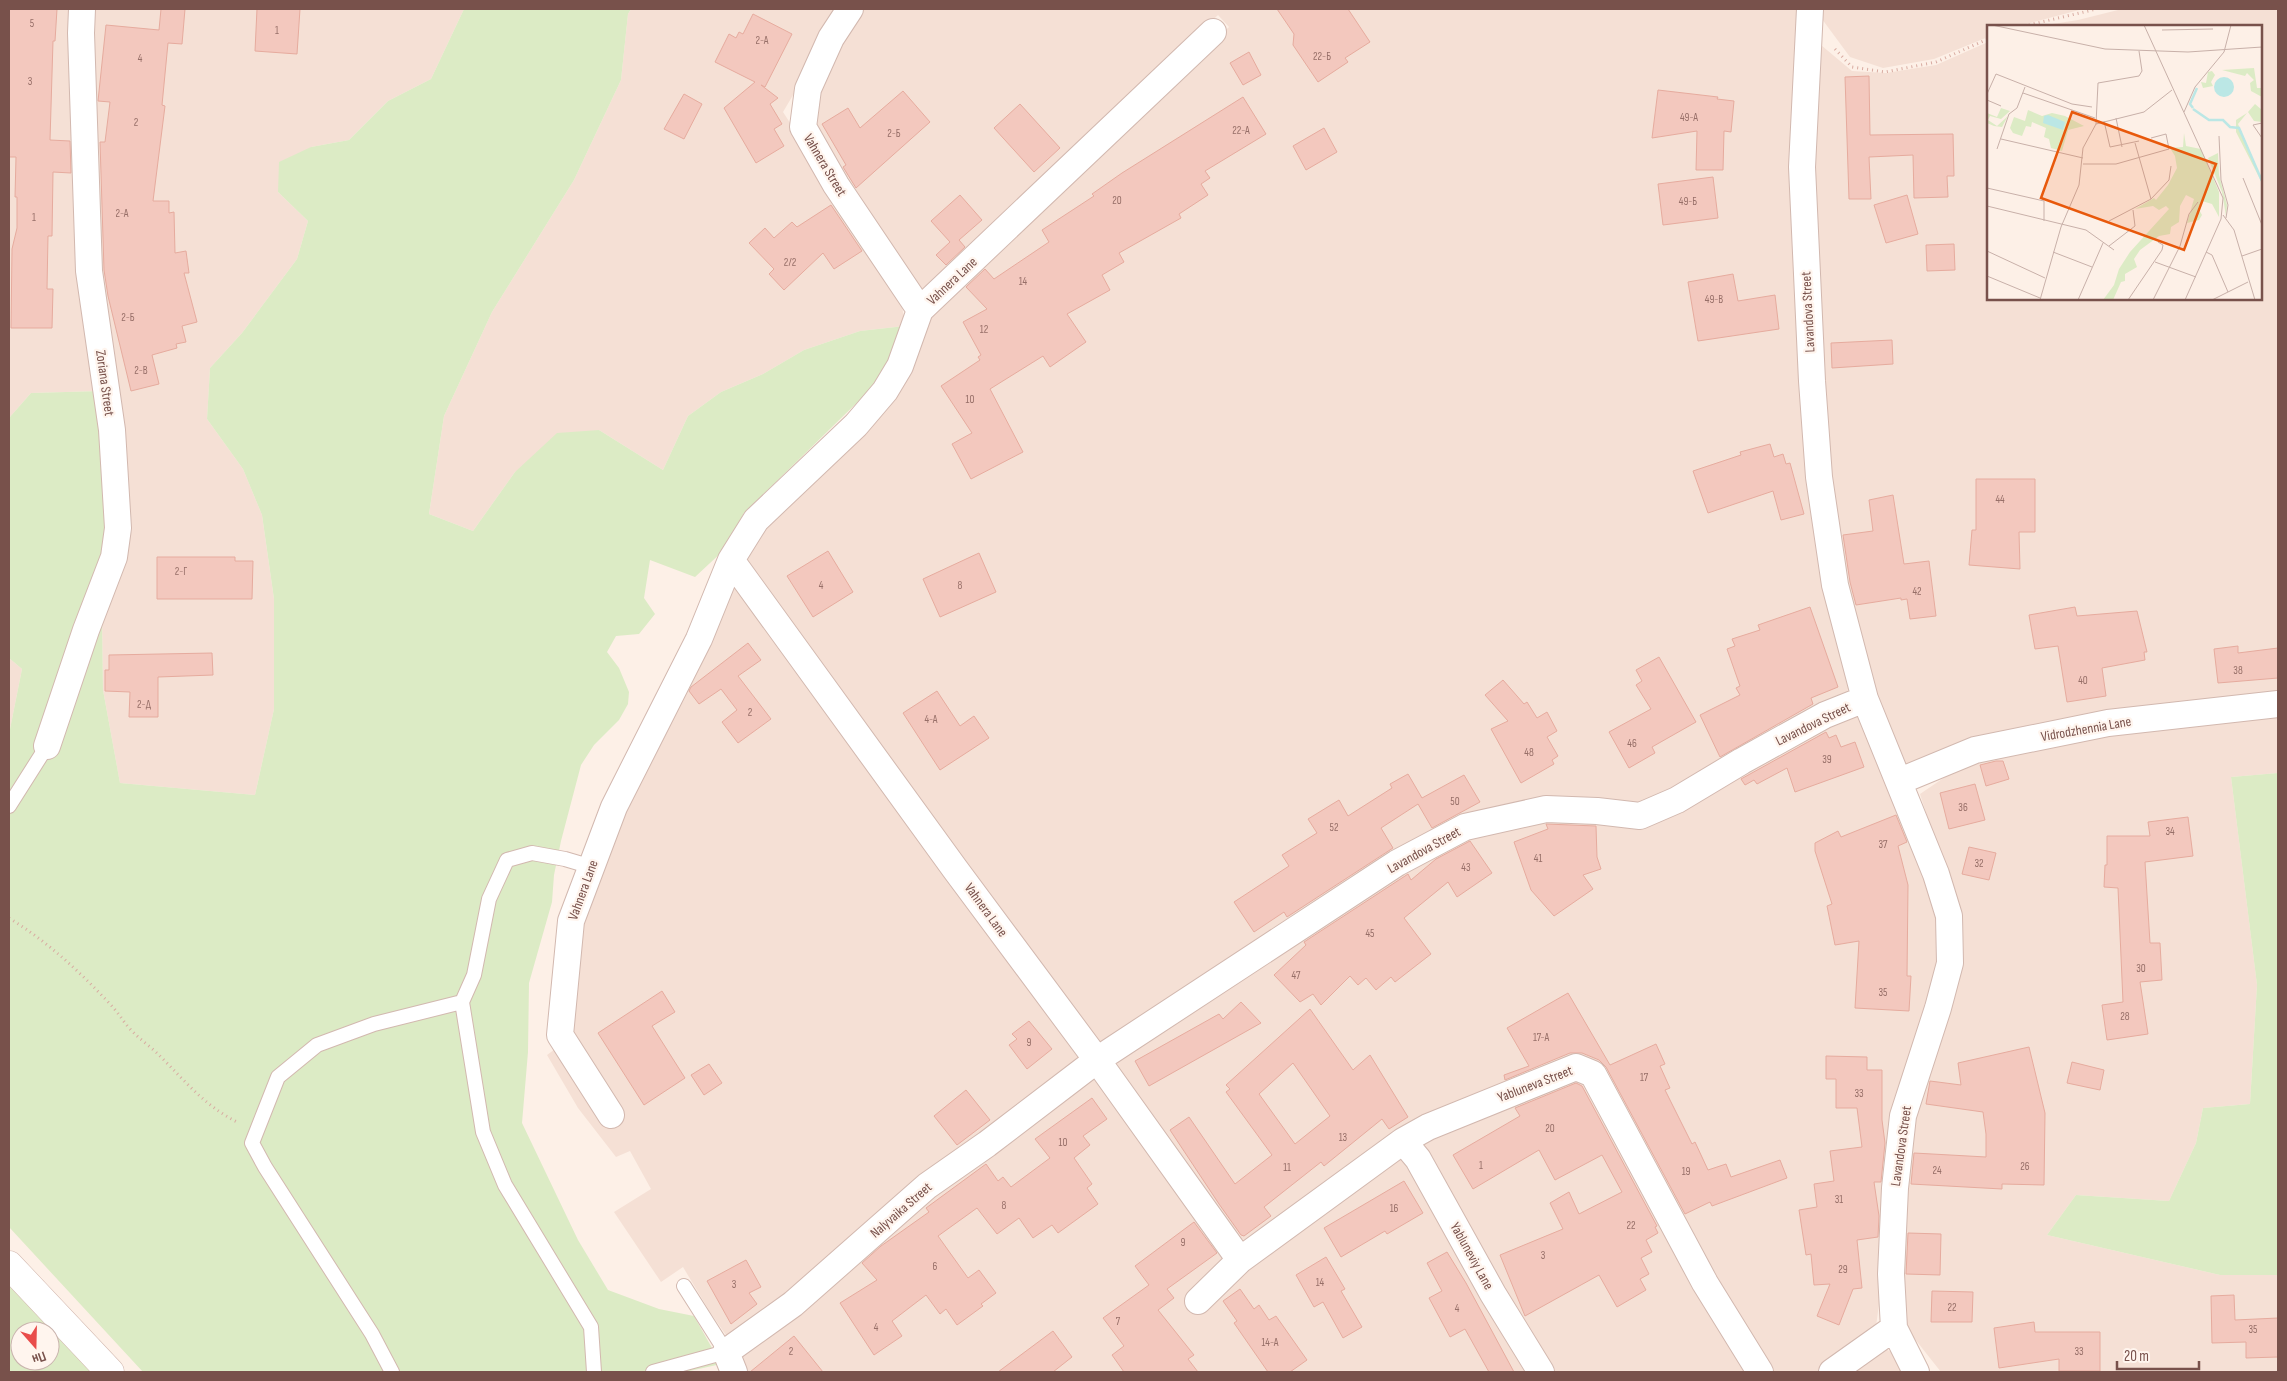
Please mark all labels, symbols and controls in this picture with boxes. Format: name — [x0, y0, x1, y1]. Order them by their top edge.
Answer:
house number: 5 — [30, 17, 34, 30]
house number: 1 — [275, 24, 279, 37]
inset map — [1987, 25, 2262, 300]
house number: 2-А — [755, 34, 769, 47]
house number: 22-Б — [1313, 50, 1331, 63]
house number: 4 — [138, 52, 143, 65]
house number: 3 — [28, 75, 33, 88]
house number: 49-А — [1680, 111, 1698, 124]
house number: 2 — [134, 116, 139, 129]
house number: 22-А — [1232, 124, 1250, 137]
house number: 2-Б — [887, 127, 901, 140]
street label: Vahnera Street — [800, 131, 850, 199]
house number: 20 — [1112, 194, 1122, 207]
house number: 49-Б — [1679, 195, 1697, 208]
house number: 2-А — [115, 207, 129, 220]
house number: 1 — [32, 211, 36, 224]
street label: Vahnera Lane — [923, 253, 981, 309]
house number: 2/2 — [784, 256, 797, 269]
street label: Lavandova Street — [1797, 271, 1819, 353]
house number: 14 — [1019, 275, 1028, 288]
house number: 49-В — [1705, 293, 1723, 306]
house number: 2-Б — [121, 311, 135, 324]
house number: 12 — [980, 323, 989, 336]
street label: Zoriana Street — [92, 349, 118, 417]
house number: 2-В — [134, 364, 148, 377]
house number: 10 — [966, 393, 974, 406]
house number: 44 — [1995, 493, 2005, 506]
house number: 2-Г — [175, 565, 187, 578]
house number: 4 — [819, 579, 824, 592]
house number: 8 — [958, 579, 963, 592]
house number: 42 — [1912, 585, 1922, 598]
house number: 38 — [2233, 664, 2243, 677]
house number: 40 — [2078, 674, 2088, 687]
house number: 2-Д — [137, 698, 152, 711]
street label: Lavandova Street — [1773, 699, 1853, 749]
house number: 2 — [748, 706, 753, 719]
house number: 4-А — [924, 713, 938, 726]
street label: Vidrodzhennia Lane — [2040, 713, 2132, 745]
house number: 46 — [1627, 737, 1637, 750]
house number: 48 — [1524, 746, 1534, 759]
house number: 39 — [1822, 753, 1832, 766]
house number: 50 — [1450, 795, 1460, 808]
house number: 36 — [1958, 801, 1968, 814]
house number: 52 — [1330, 821, 1339, 834]
street label: Lavandova Street — [1384, 823, 1464, 877]
house number: 34 — [2165, 825, 2175, 838]
house number: 37 — [1878, 838, 1888, 851]
house number: 41 — [1534, 852, 1542, 865]
house number: 32 — [1974, 857, 1984, 870]
street label: Vahnera Lane — [564, 858, 602, 922]
house number: 43 — [1461, 861, 1471, 874]
street label: Vahnera Lane — [961, 880, 1011, 940]
house number: 45 — [1365, 927, 1375, 940]
house number: 30 — [2136, 962, 2146, 975]
house number: 47 — [1292, 969, 1301, 982]
house number: 35 — [1878, 986, 1888, 999]
house number: 28 — [2120, 1010, 2130, 1023]
house number: 17-А — [1533, 1031, 1549, 1044]
house number: 9 — [1027, 1036, 1032, 1049]
street label: Yabluneva Street — [1495, 1062, 1575, 1106]
house number: 17 — [1640, 1071, 1649, 1084]
house number: 33 — [1854, 1087, 1864, 1100]
street label: Lavandova Street — [1887, 1105, 1915, 1187]
house number: 20 — [1545, 1122, 1555, 1135]
house number: 13 — [1339, 1131, 1348, 1144]
house number: 10 — [1059, 1136, 1067, 1149]
house number: 1 — [1479, 1159, 1483, 1172]
house number: 26 — [2020, 1160, 2030, 1173]
house number: 11 — [1283, 1161, 1291, 1174]
house number: 24 — [1932, 1164, 1942, 1177]
house number: 19 — [1682, 1165, 1690, 1178]
street label: Nalyvaika Street — [867, 1179, 935, 1241]
house number: 31 — [1835, 1193, 1843, 1206]
house number: 8 — [1002, 1199, 1007, 1212]
house number: 16 — [1390, 1202, 1399, 1215]
street label: Yabluneviy Lane — [1447, 1219, 1497, 1293]
house number: 22 — [1626, 1219, 1636, 1232]
house number: 9 — [1181, 1236, 1186, 1249]
house number: 3 — [1541, 1249, 1546, 1262]
house number: 6 — [933, 1260, 938, 1273]
house number: 29 — [1838, 1263, 1848, 1276]
house number: 14 — [1316, 1276, 1325, 1289]
house number: 3 — [732, 1278, 737, 1291]
house number: 22 — [1947, 1301, 1957, 1314]
house number: 4 — [1455, 1302, 1460, 1315]
house number: 7 — [1116, 1315, 1121, 1328]
north arrow — [10, 1321, 60, 1371]
house number: 4 — [874, 1321, 879, 1334]
house number: 35 — [2248, 1323, 2258, 1336]
house number: 14-А — [1262, 1336, 1279, 1349]
scale bar — [2117, 1338, 2200, 1370]
house number: 2 — [789, 1345, 794, 1358]
house number: 33 — [2074, 1345, 2084, 1358]
text: Пн — [30, 1347, 49, 1368]
text: 20 m — [2124, 1347, 2149, 1366]

